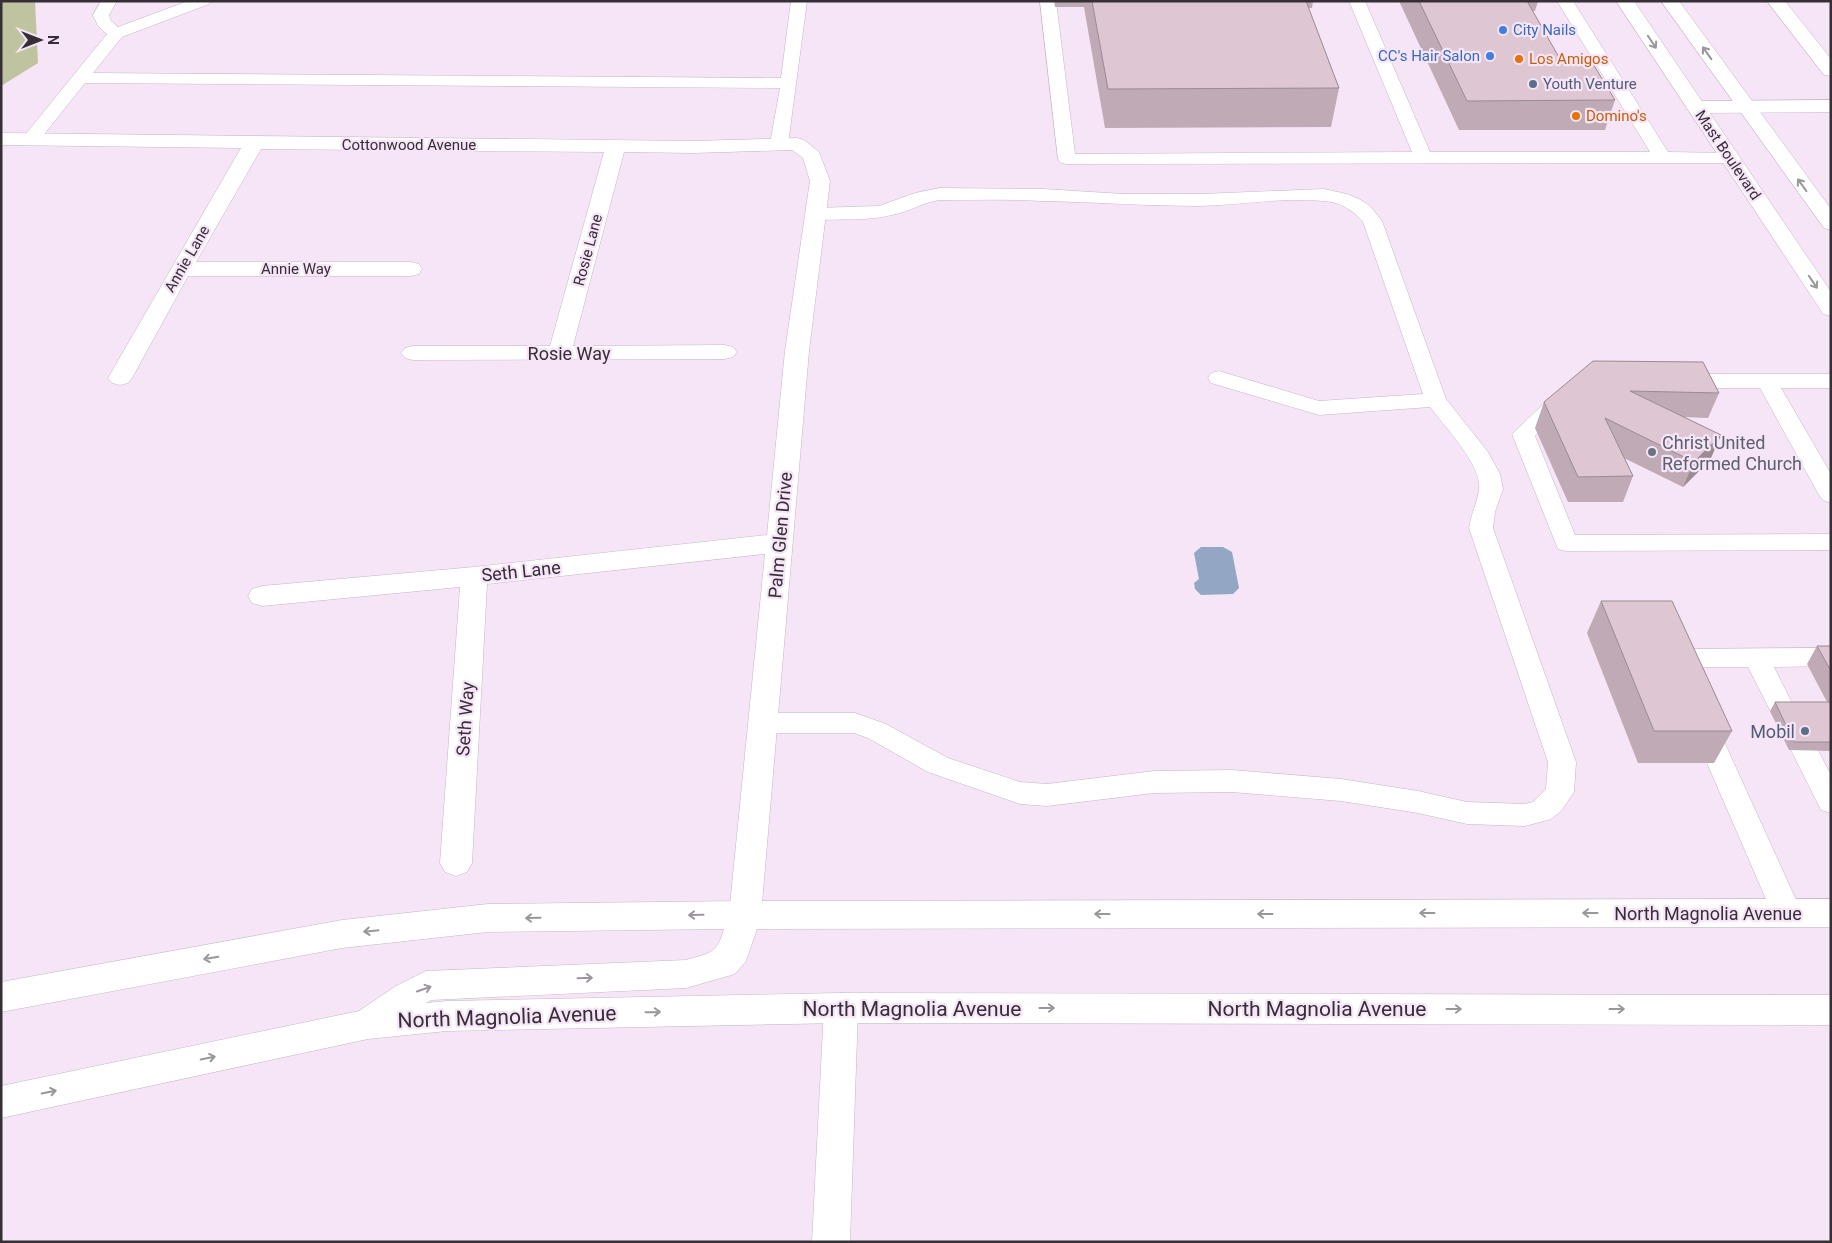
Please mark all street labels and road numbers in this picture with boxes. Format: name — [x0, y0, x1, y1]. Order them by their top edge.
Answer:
street label: Mast Boulevard — [1691, 107, 1765, 203]
street label: Cottonwood Avenue — [342, 136, 476, 154]
street label: Rosie Lane — [570, 212, 606, 288]
street label: Annie Lane — [161, 222, 213, 296]
street label: Annie Way — [261, 260, 331, 278]
street label: Rosie Way — [528, 343, 611, 364]
street label: Palm Glen Drive — [764, 471, 796, 599]
street label: Seth Lane — [480, 556, 562, 586]
street label: Seth Way — [452, 681, 478, 757]
street label: North Magnolia Avenue — [1614, 903, 1802, 924]
street label: North Magnolia Avenue — [803, 997, 1021, 1021]
street label: North Magnolia Avenue — [1208, 997, 1426, 1021]
street label: North Magnolia Avenue — [397, 1001, 617, 1033]

